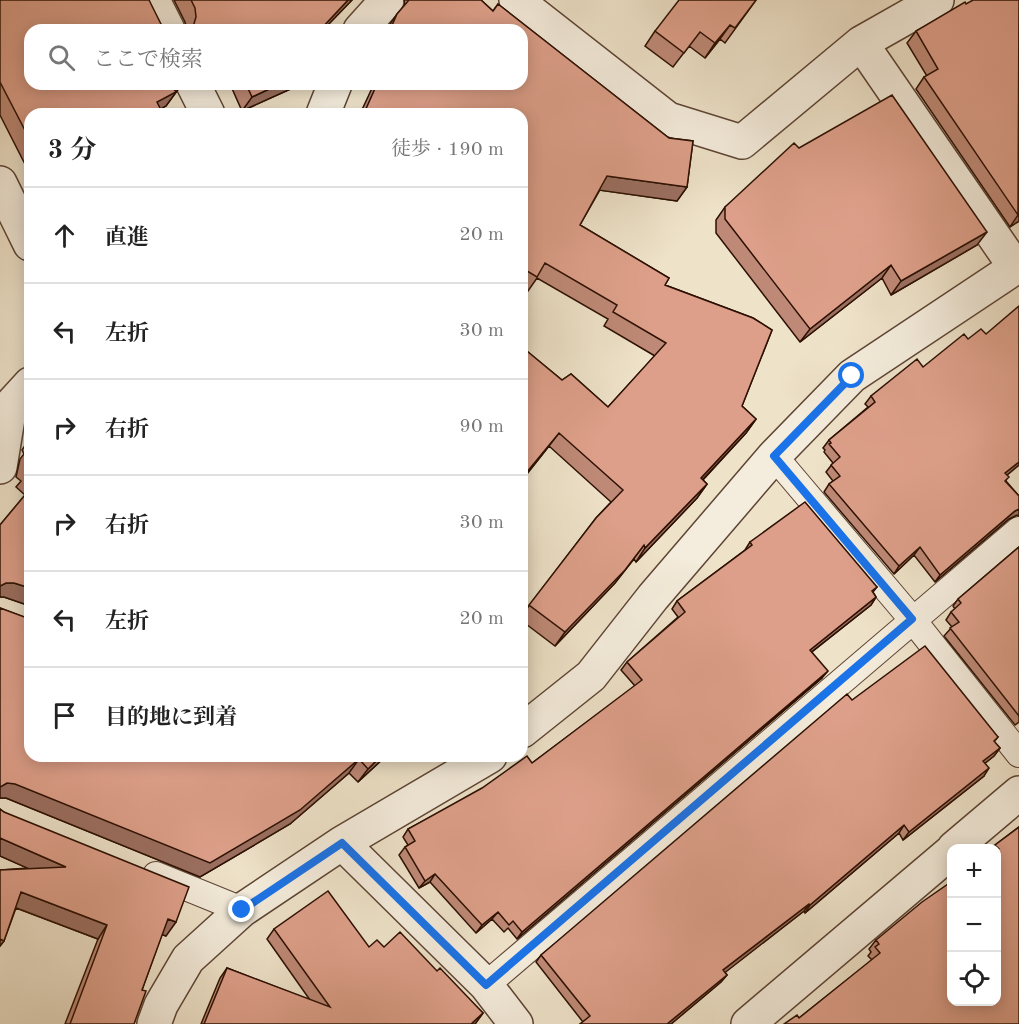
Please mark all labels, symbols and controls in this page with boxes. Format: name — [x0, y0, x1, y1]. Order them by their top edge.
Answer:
search box — [24, 24, 528, 90]
icon: search — [45, 41, 78, 74]
text: ここで検索 — [93, 49, 203, 71]
text: 3 分 — [48, 138, 96, 164]
text: 徒歩 · 190 m — [391, 140, 504, 160]
icon: ahead — [48, 219, 81, 252]
text: 20 m — [459, 225, 504, 245]
text: 直進 — [105, 227, 149, 249]
icon: left — [48, 315, 81, 348]
text: 30 m — [459, 321, 504, 341]
text: 左折 — [105, 323, 149, 345]
route start — [838, 362, 864, 388]
icon: right — [48, 411, 81, 444]
text: 90 m — [459, 417, 504, 437]
text: 右折 — [105, 419, 149, 441]
icon: right — [48, 507, 81, 540]
text: 30 m — [459, 513, 504, 533]
text: 右折 — [105, 515, 149, 537]
icon: left — [48, 603, 81, 636]
text: 20 m — [459, 609, 504, 629]
text: 左折 — [105, 611, 149, 633]
icon: arrive — [48, 699, 81, 732]
text: 目的地に到着 — [105, 707, 237, 729]
map controls — [947, 844, 1001, 1006]
button: + — [947, 844, 1001, 898]
route end — [228, 896, 254, 922]
button: − — [947, 898, 1001, 952]
button: locate — [947, 952, 1001, 1006]

